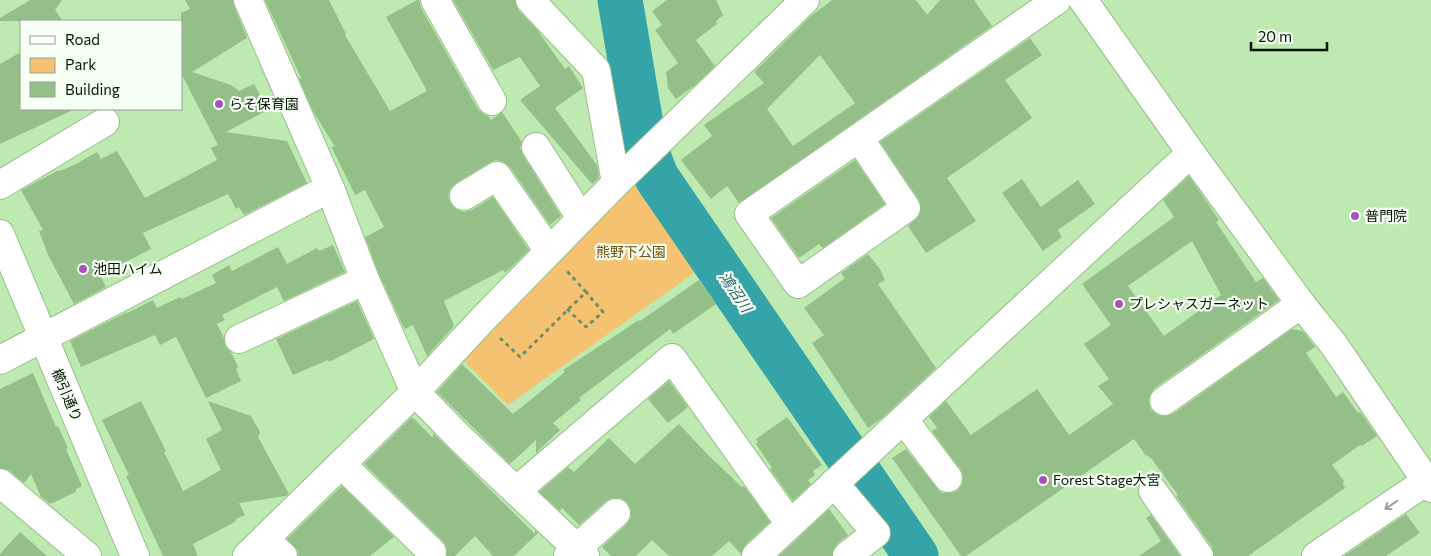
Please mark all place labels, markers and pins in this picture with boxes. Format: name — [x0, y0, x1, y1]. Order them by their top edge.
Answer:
place label: らそ保育園 — [229, 95, 299, 112]
marker: らそ保育園 — [213, 98, 225, 110]
place label: 普門院 — [1365, 207, 1407, 224]
marker: 普門院 — [1349, 210, 1361, 222]
place label: 池田ハイム — [93, 260, 162, 277]
marker: 池田ハイム — [77, 263, 89, 275]
place label: プレシャスガーネット — [1129, 295, 1269, 312]
marker: プレシャスガーネット — [1113, 298, 1125, 310]
place label: Forest Stage大宮 — [1053, 471, 1161, 488]
marker: Forest Stage大宮 — [1037, 474, 1049, 486]

